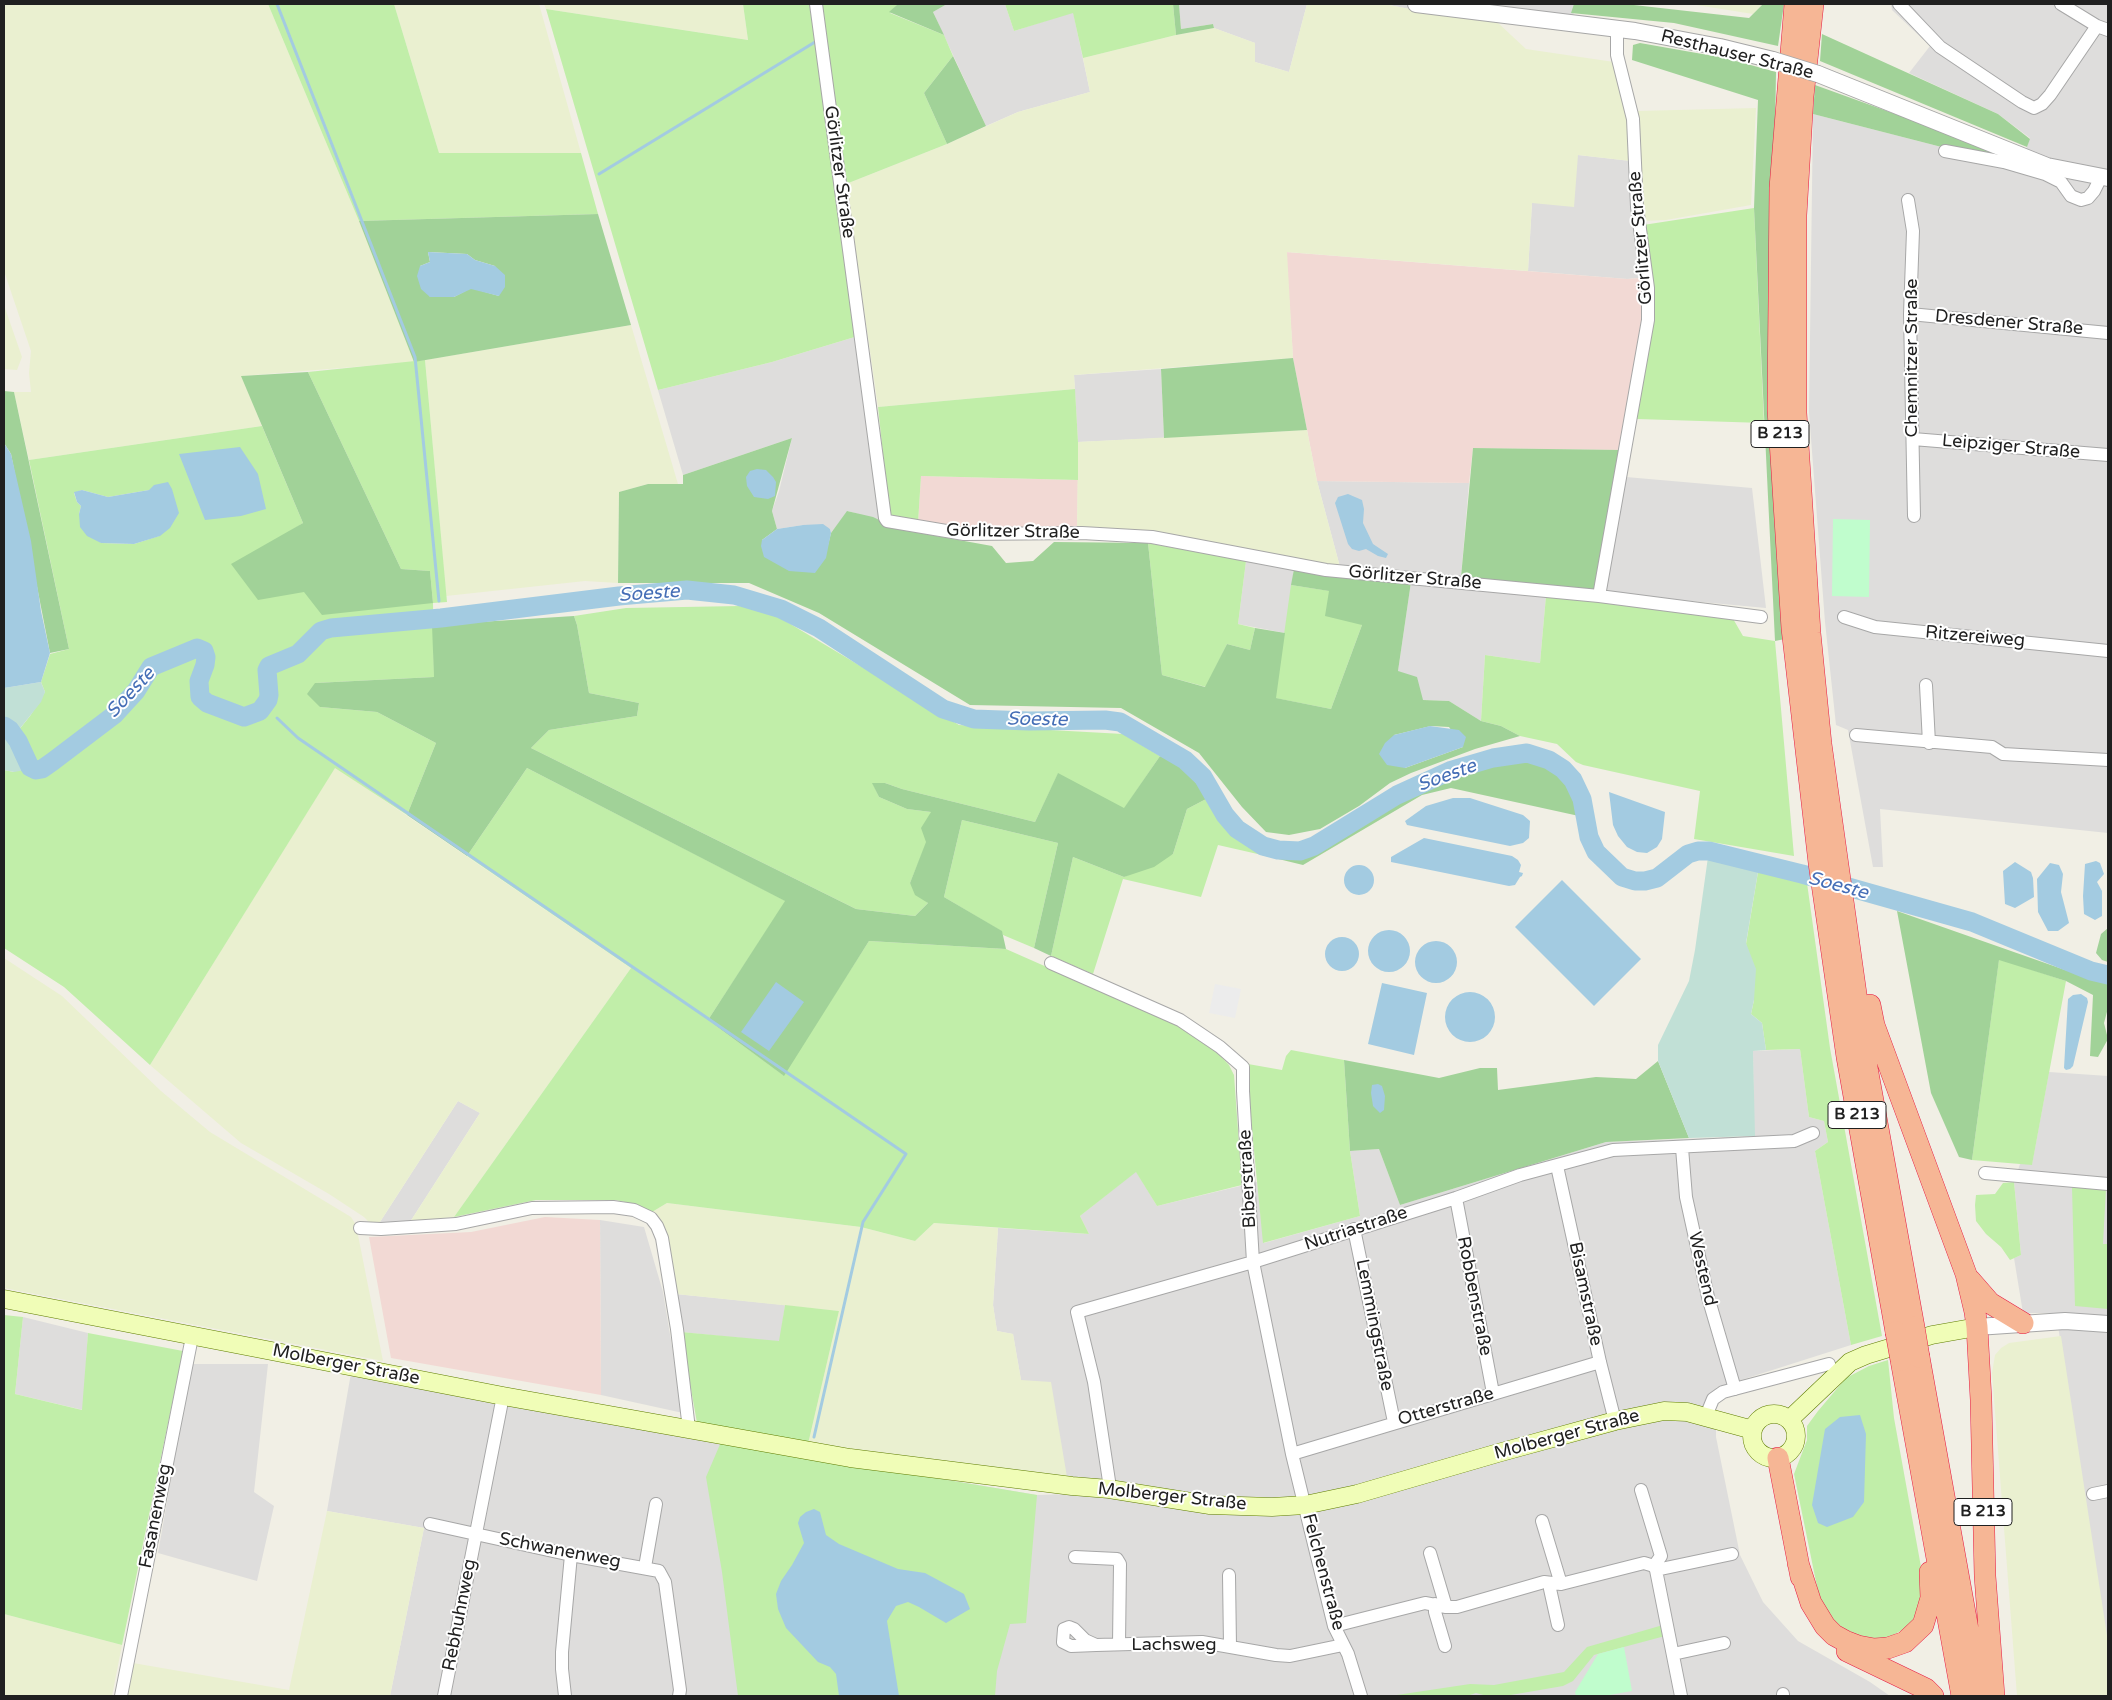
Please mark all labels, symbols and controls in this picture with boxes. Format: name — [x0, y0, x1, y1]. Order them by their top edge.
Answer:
street label: Resthauser Straße — [1658, 26, 1816, 84]
street label: Görlitzer Straße — [819, 104, 859, 240]
street label: Görlitzer Straße — [1624, 170, 1658, 306]
street label: Chemnitzer Straße — [1901, 279, 1923, 437]
street label: Dresdener Straße — [1934, 306, 2084, 340]
road number: B 213 — [1751, 420, 1809, 448]
street label: Leipziger Straße — [1941, 430, 2081, 464]
street label: Görlitzer Straße — [946, 520, 1080, 544]
street label: Görlitzer Straße — [1347, 561, 1483, 595]
water label: Soeste — [618, 581, 680, 607]
street label: Ritzereiweg — [1924, 622, 2026, 652]
water label: Soeste — [102, 663, 160, 723]
water label: Soeste — [1006, 708, 1068, 732]
water label: Soeste — [1414, 755, 1480, 797]
water label: Soeste — [1806, 867, 1870, 905]
road number: B 213 — [1828, 1102, 1886, 1128]
street label: Biberstraße — [1235, 1129, 1261, 1229]
street label: Nutriastraße — [1302, 1202, 1410, 1256]
street label: Westend — [1683, 1230, 1721, 1308]
street label: Robbenstraße — [1452, 1234, 1496, 1358]
street label: Bisamstraße — [1563, 1240, 1607, 1348]
street label: Lemmingstraße — [1351, 1257, 1397, 1393]
street label: Molberger Straße — [271, 1340, 421, 1390]
street label: Otterstraße — [1395, 1383, 1497, 1431]
street label: Molberger Straße — [1492, 1405, 1642, 1465]
street label: Fasanenweg — [135, 1462, 177, 1570]
street label: Molberger Straße — [1096, 1478, 1248, 1516]
road number: B 213 — [1954, 1498, 2012, 1525]
street label: Felchenstraße — [1297, 1511, 1349, 1633]
street label: Schwanenweg — [497, 1529, 623, 1573]
street label: Rebhuhnweg — [439, 1557, 481, 1673]
street label: Lachsweg — [1131, 1634, 1217, 1656]

